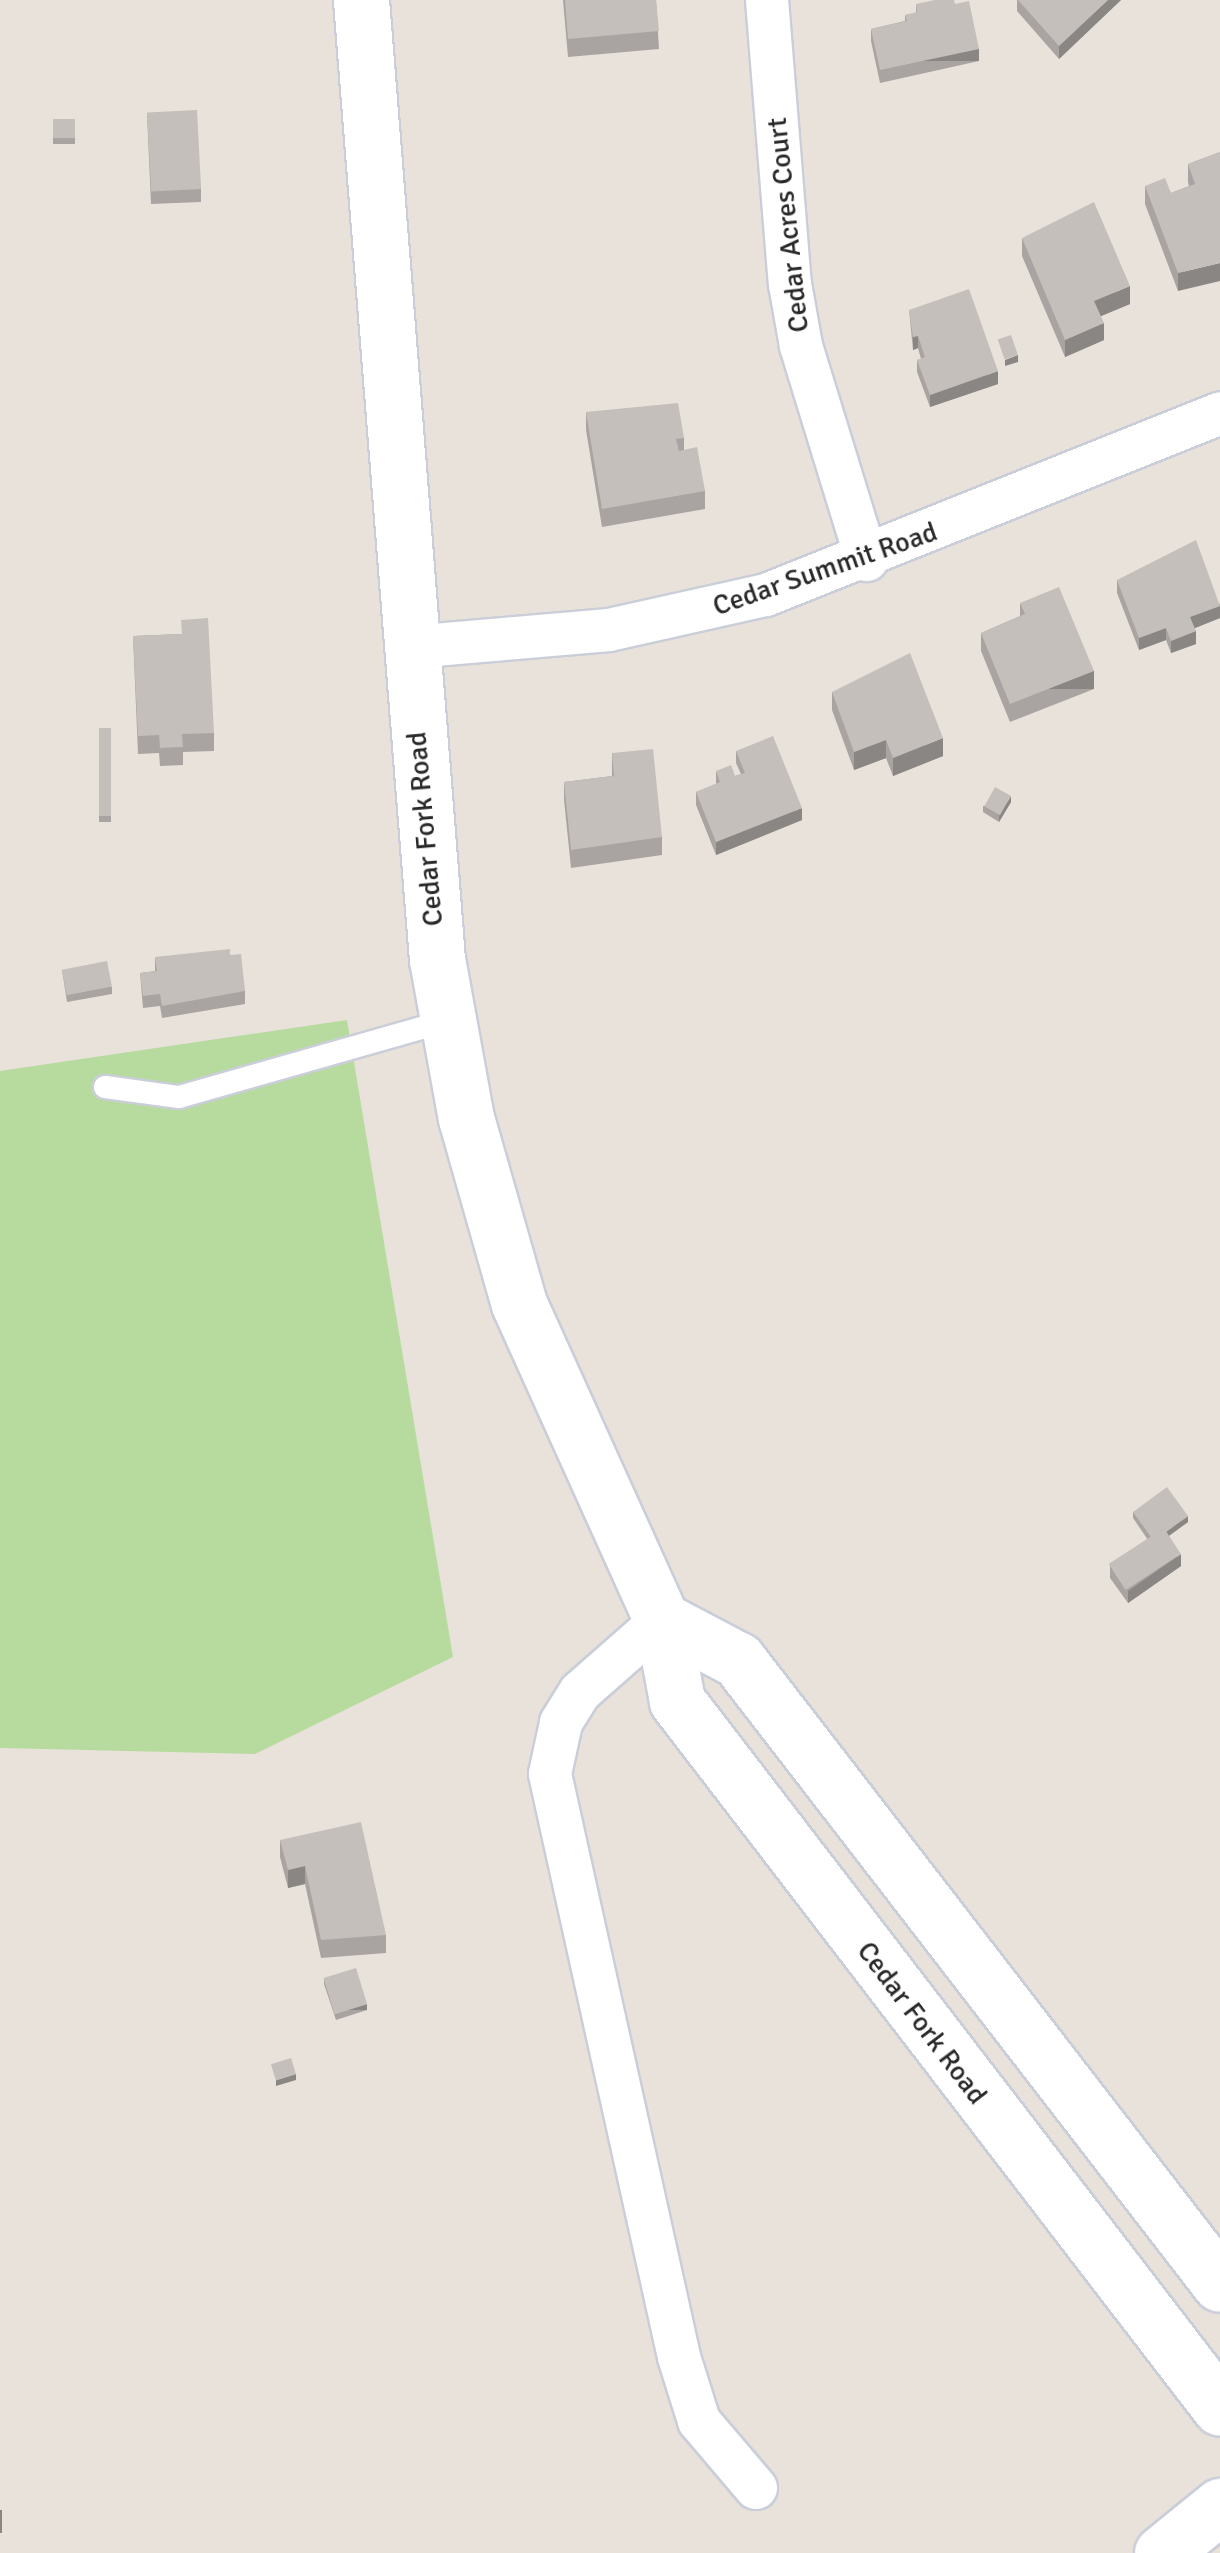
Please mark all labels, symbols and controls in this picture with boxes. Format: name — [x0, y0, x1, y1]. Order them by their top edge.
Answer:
street label: Cedar Acres Court — [760, 116, 816, 334]
street label: Cedar Summit Road — [708, 515, 942, 623]
street label: Cedar Fork Road — [400, 730, 450, 928]
street label: Cedar Fork Road — [850, 1935, 994, 2111]

